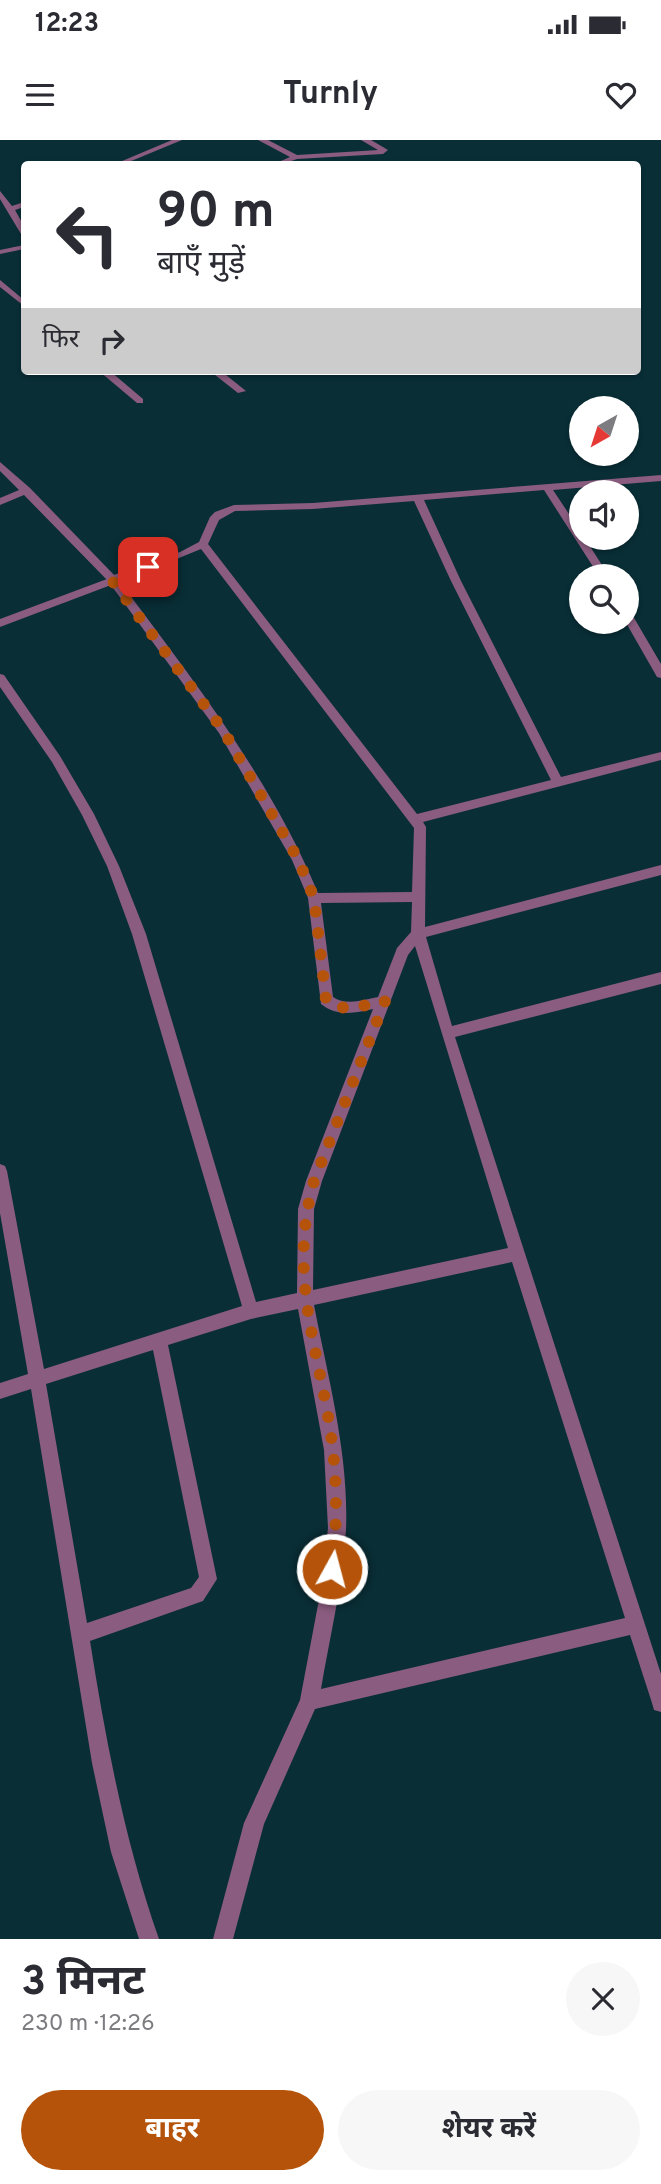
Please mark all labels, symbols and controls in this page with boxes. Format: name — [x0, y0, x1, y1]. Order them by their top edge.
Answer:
text: 12:23 — [35, 8, 99, 41]
text: Turnly — [283, 75, 378, 115]
icon: menu — [21, 76, 59, 114]
icon: heart — [602, 76, 640, 114]
text: 90 m — [157, 183, 275, 245]
icon: left — [42, 189, 133, 280]
text: बाएँ मुड़ें — [157, 245, 245, 285]
icon: right — [93, 322, 131, 360]
text: फिर — [42, 324, 79, 357]
north arrow — [569, 396, 639, 466]
map controls — [569, 396, 639, 634]
button: sound — [569, 480, 639, 550]
pin — [118, 537, 178, 597]
icon: arrive — [129, 548, 167, 586]
button: search — [569, 564, 639, 634]
position arrow — [295, 1532, 369, 1606]
text: 3 मिनट — [21, 1957, 145, 2010]
button: close — [566, 1962, 640, 2036]
text: 230 m · 12:26 — [21, 2010, 155, 2039]
button: बाहर — [21, 2090, 324, 2170]
button: शेयर करें — [338, 2090, 640, 2170]

